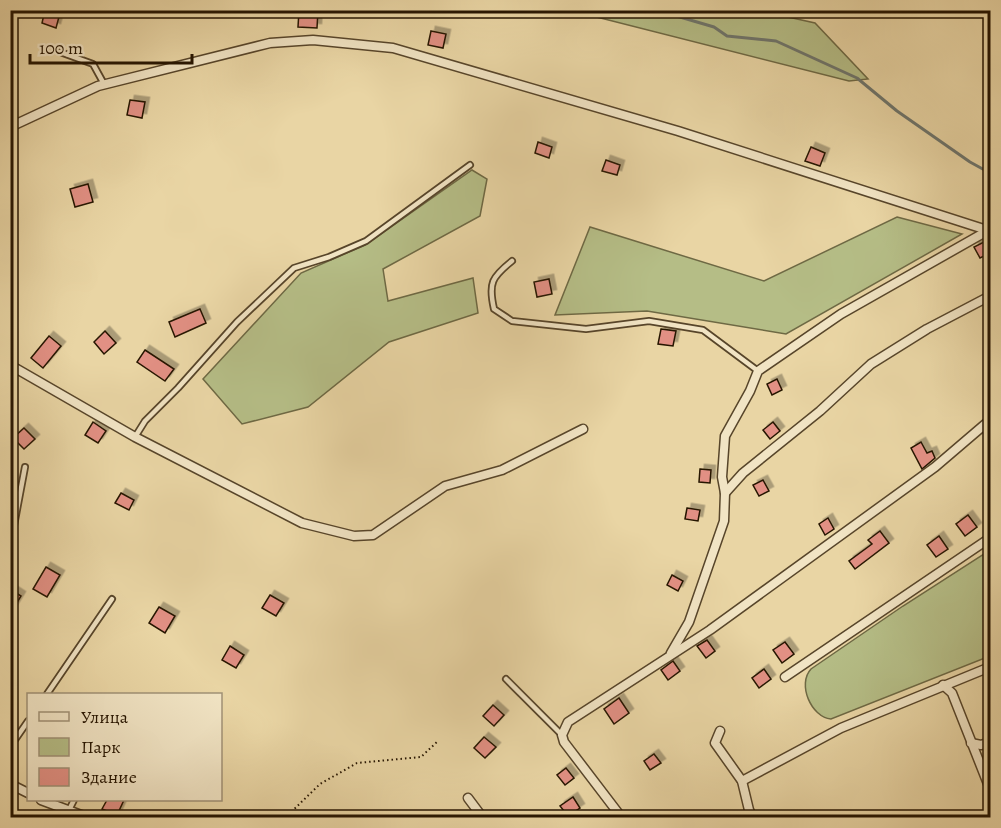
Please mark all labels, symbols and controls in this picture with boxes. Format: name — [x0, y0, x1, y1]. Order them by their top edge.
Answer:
scale bar — [30, 27, 192, 65]
text: 100 m — [39, 36, 83, 60]
legend — [27, 693, 222, 801]
text: Улица — [81, 705, 129, 729]
text: Парк — [81, 735, 121, 759]
text: Здание — [81, 765, 137, 789]

